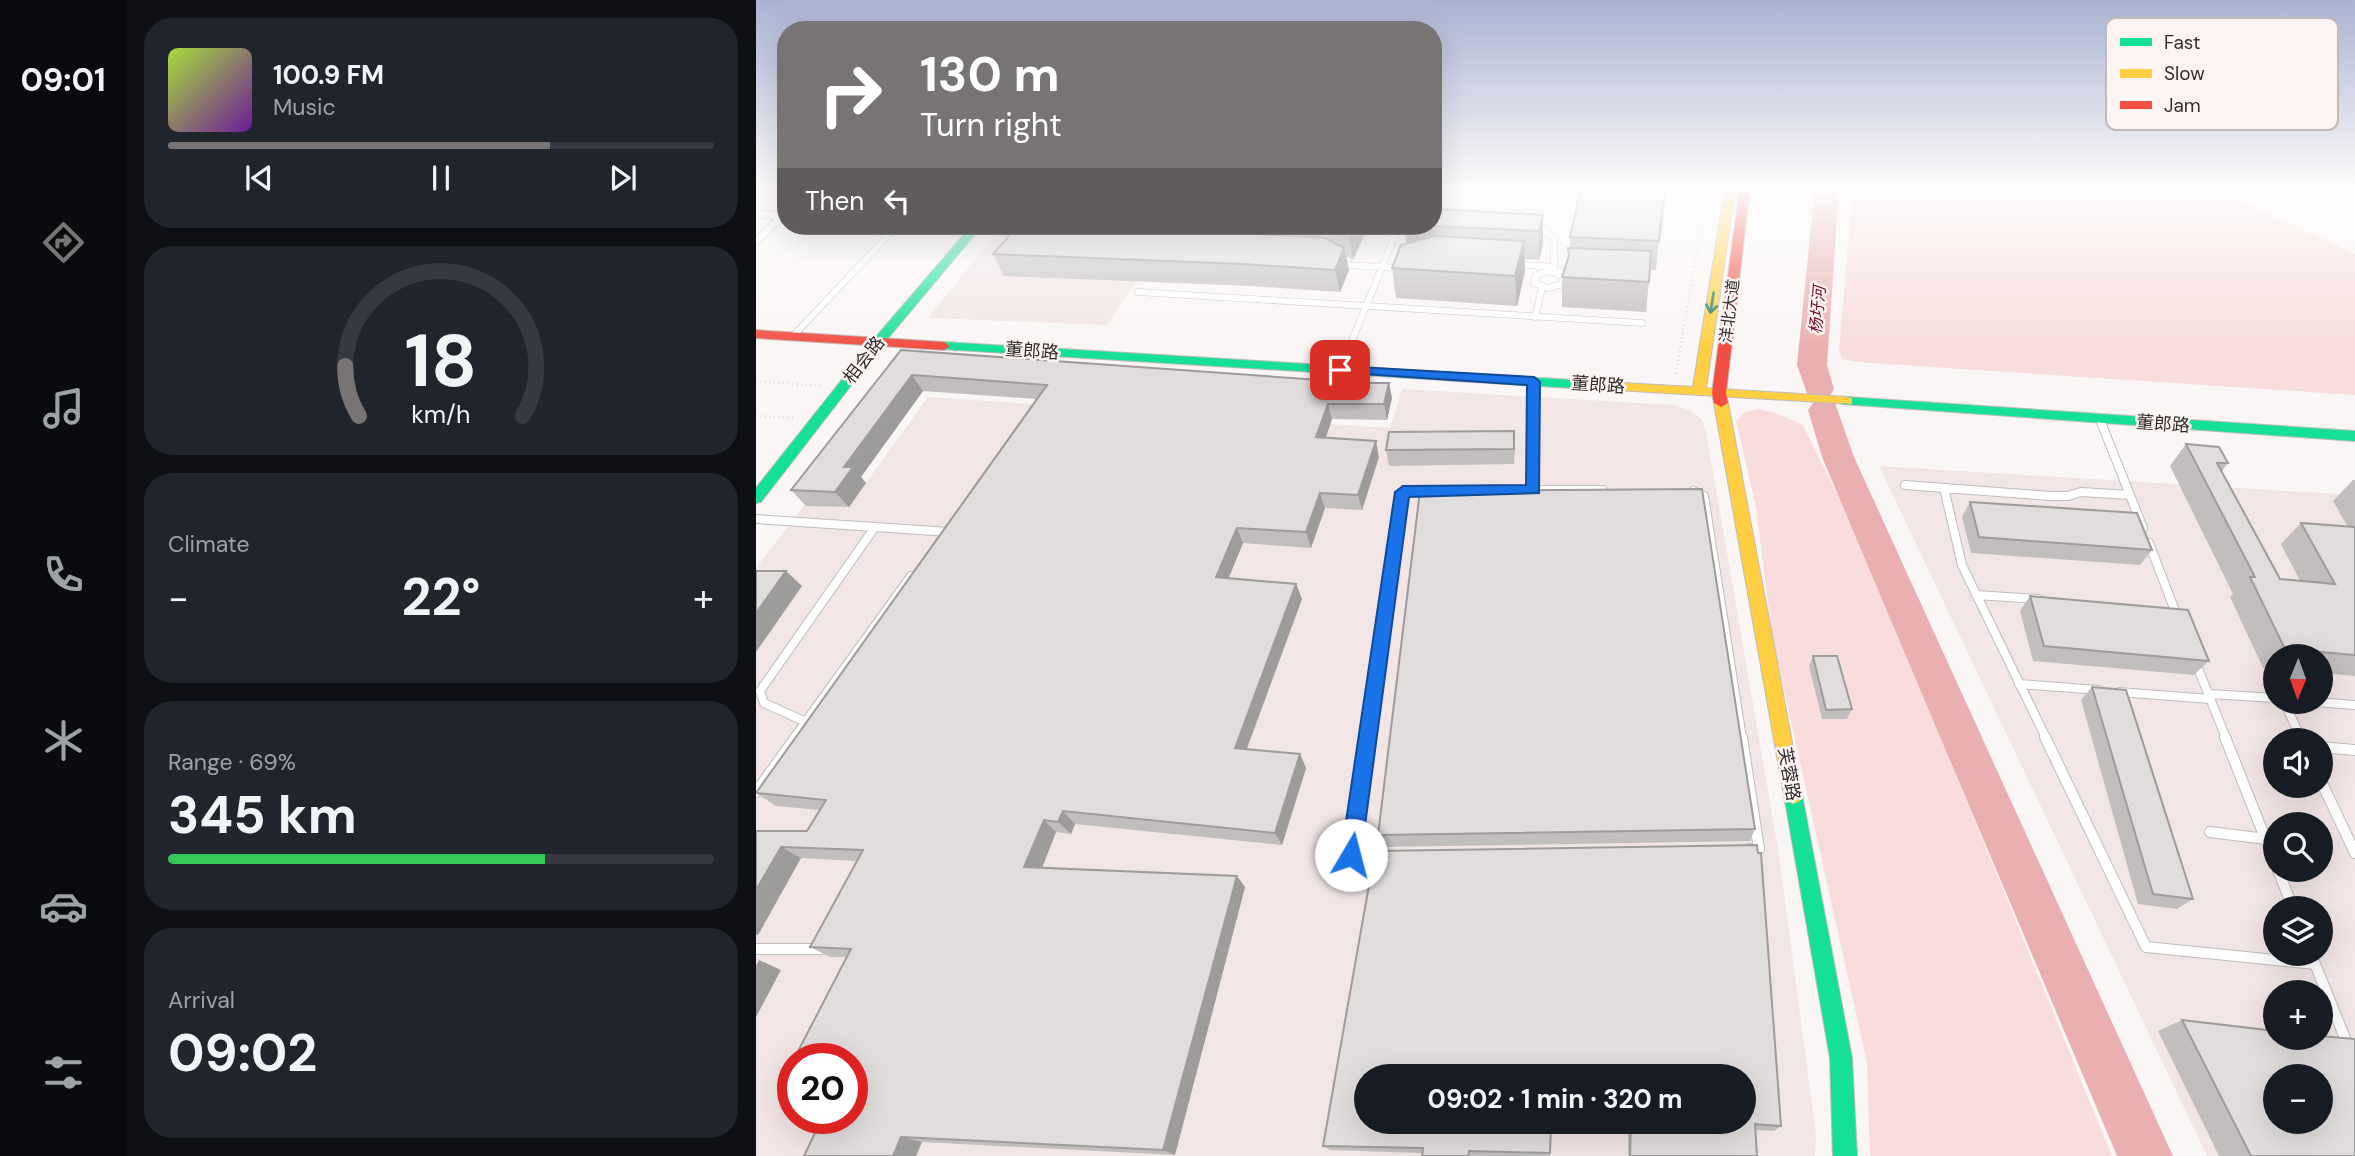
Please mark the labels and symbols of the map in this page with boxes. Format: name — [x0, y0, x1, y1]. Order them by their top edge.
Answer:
legend — [2106, 18, 2338, 130]
text: Fast — [2164, 30, 2200, 55]
text: Slow — [2164, 61, 2205, 86]
text: Jam — [2164, 93, 2201, 118]
street label: 洋北大道 — [1715, 278, 1744, 344]
water label: 杨圩河 — [1805, 282, 1830, 335]
one-way arrow — [1705, 291, 1718, 314]
street label: 相会路 — [838, 331, 890, 389]
street label: 董郎路 — [1004, 337, 1060, 365]
pin — [1310, 340, 1370, 400]
street label: 董郎路 — [1570, 371, 1626, 399]
street label: 董郎路 — [2135, 410, 2191, 438]
north arrow — [2263, 644, 2333, 714]
street label: 芙蓉路 — [1772, 745, 1806, 803]
position arrow — [1314, 818, 1388, 892]
speed limit sign: 20 — [777, 1043, 868, 1134]

